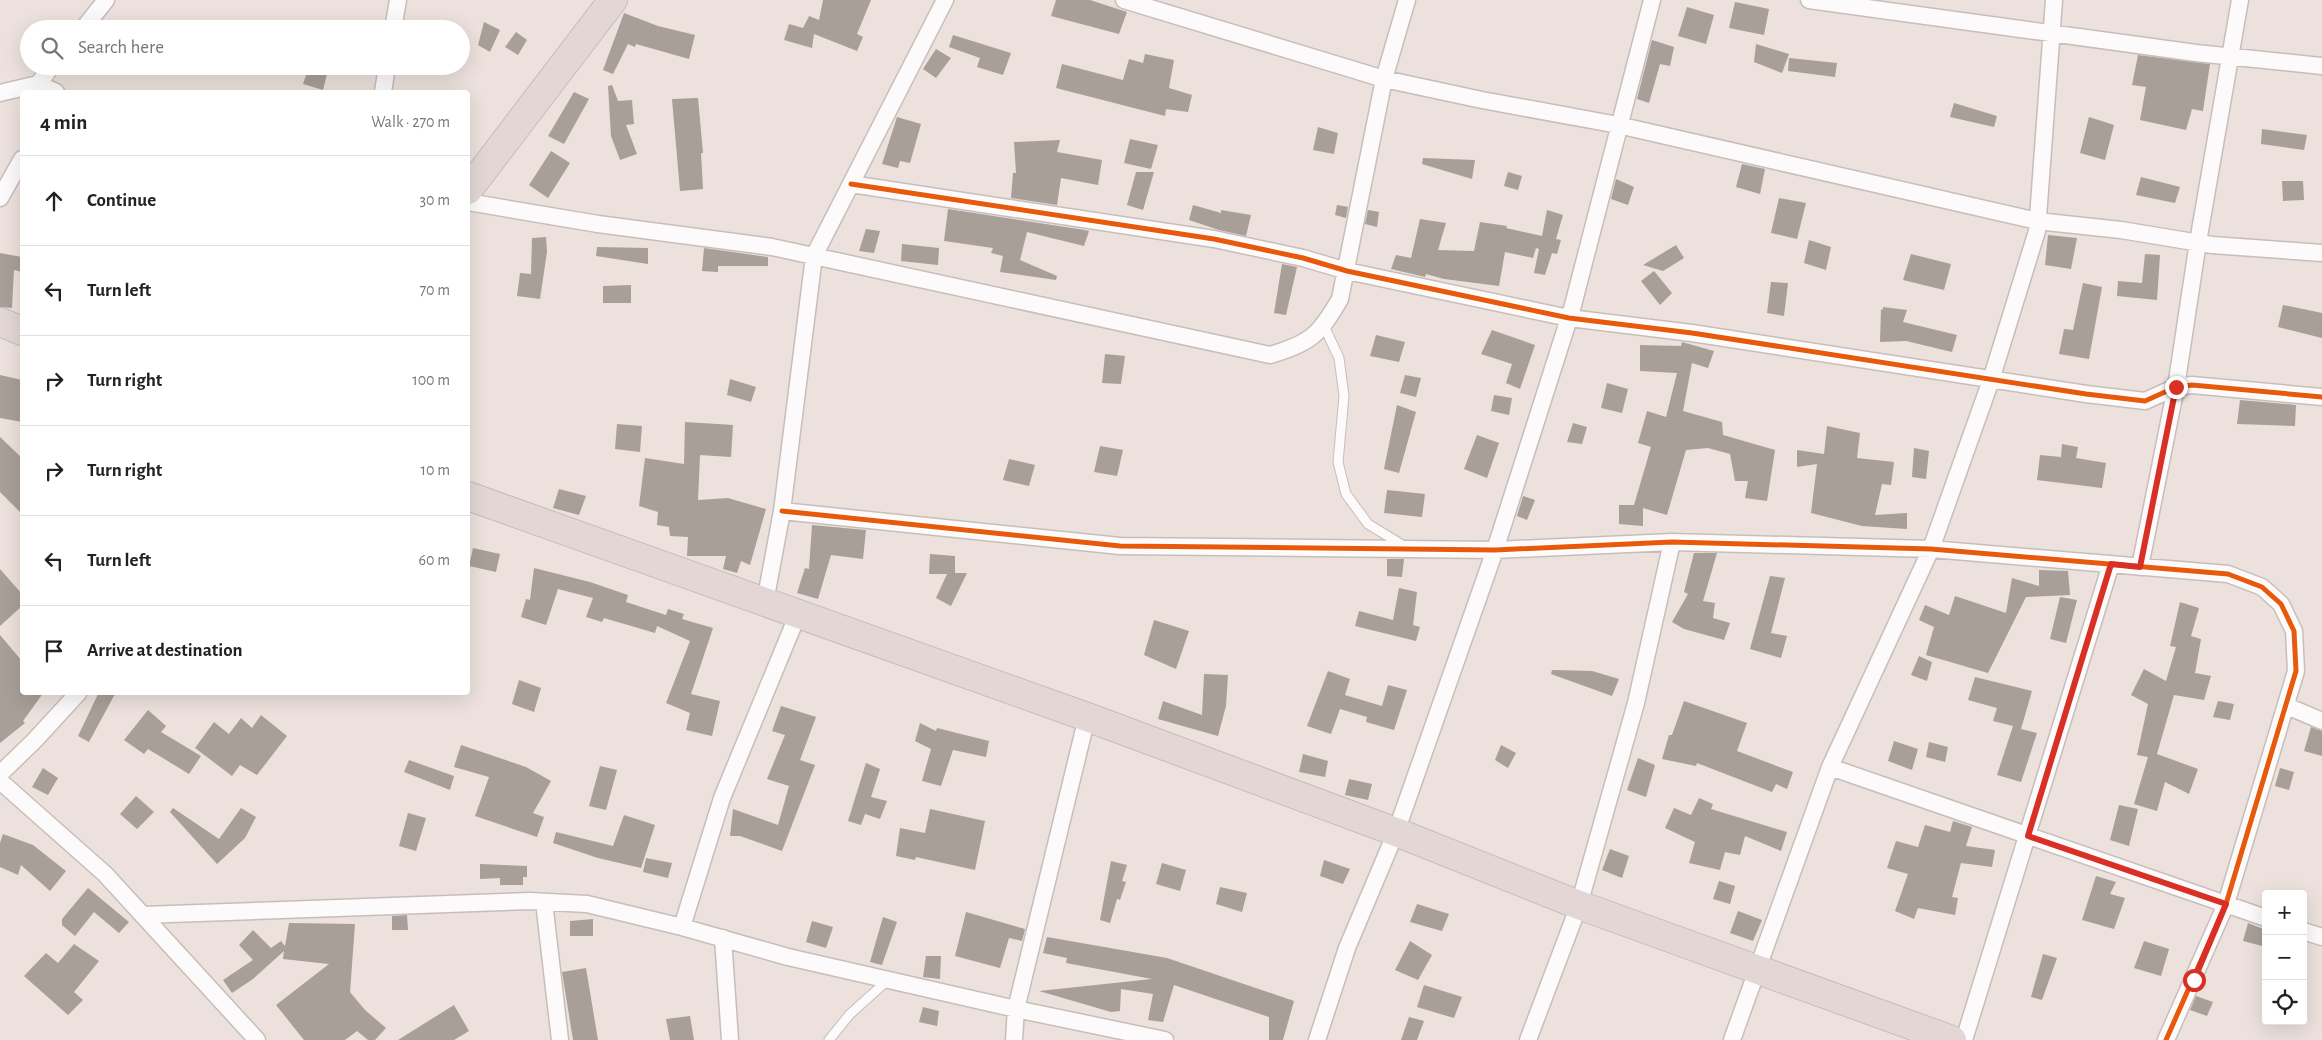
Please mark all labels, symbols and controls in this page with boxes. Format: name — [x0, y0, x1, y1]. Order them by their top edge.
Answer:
search box — [20, 20, 470, 75]
icon: search — [38, 34, 66, 62]
text: Search here — [78, 38, 164, 57]
text: 4 min — [40, 112, 87, 133]
text: Walk · 270 m — [371, 114, 450, 130]
icon: ahead — [40, 187, 68, 215]
text: Continue — [87, 191, 156, 210]
text: 30 m — [420, 192, 450, 208]
icon: left — [40, 277, 68, 305]
text: Turn left — [87, 281, 151, 300]
text: 70 m — [419, 282, 450, 298]
icon: right — [40, 367, 68, 395]
text: Turn right — [87, 371, 162, 390]
text: 100 m — [412, 372, 450, 388]
route end — [2165, 376, 2188, 399]
icon: right — [40, 457, 68, 485]
text: Turn right — [87, 461, 162, 480]
text: 10 m — [421, 462, 450, 478]
icon: left — [40, 547, 68, 575]
text: Turn left — [87, 551, 151, 570]
text: 60 m — [419, 552, 450, 568]
icon: arrive — [40, 637, 68, 665]
text: Arrive at destination — [87, 641, 243, 660]
map controls — [2262, 890, 2307, 1025]
button: + — [2262, 890, 2307, 935]
button: − — [2262, 935, 2307, 980]
route start — [2183, 969, 2206, 992]
button: locate — [2262, 980, 2307, 1025]

